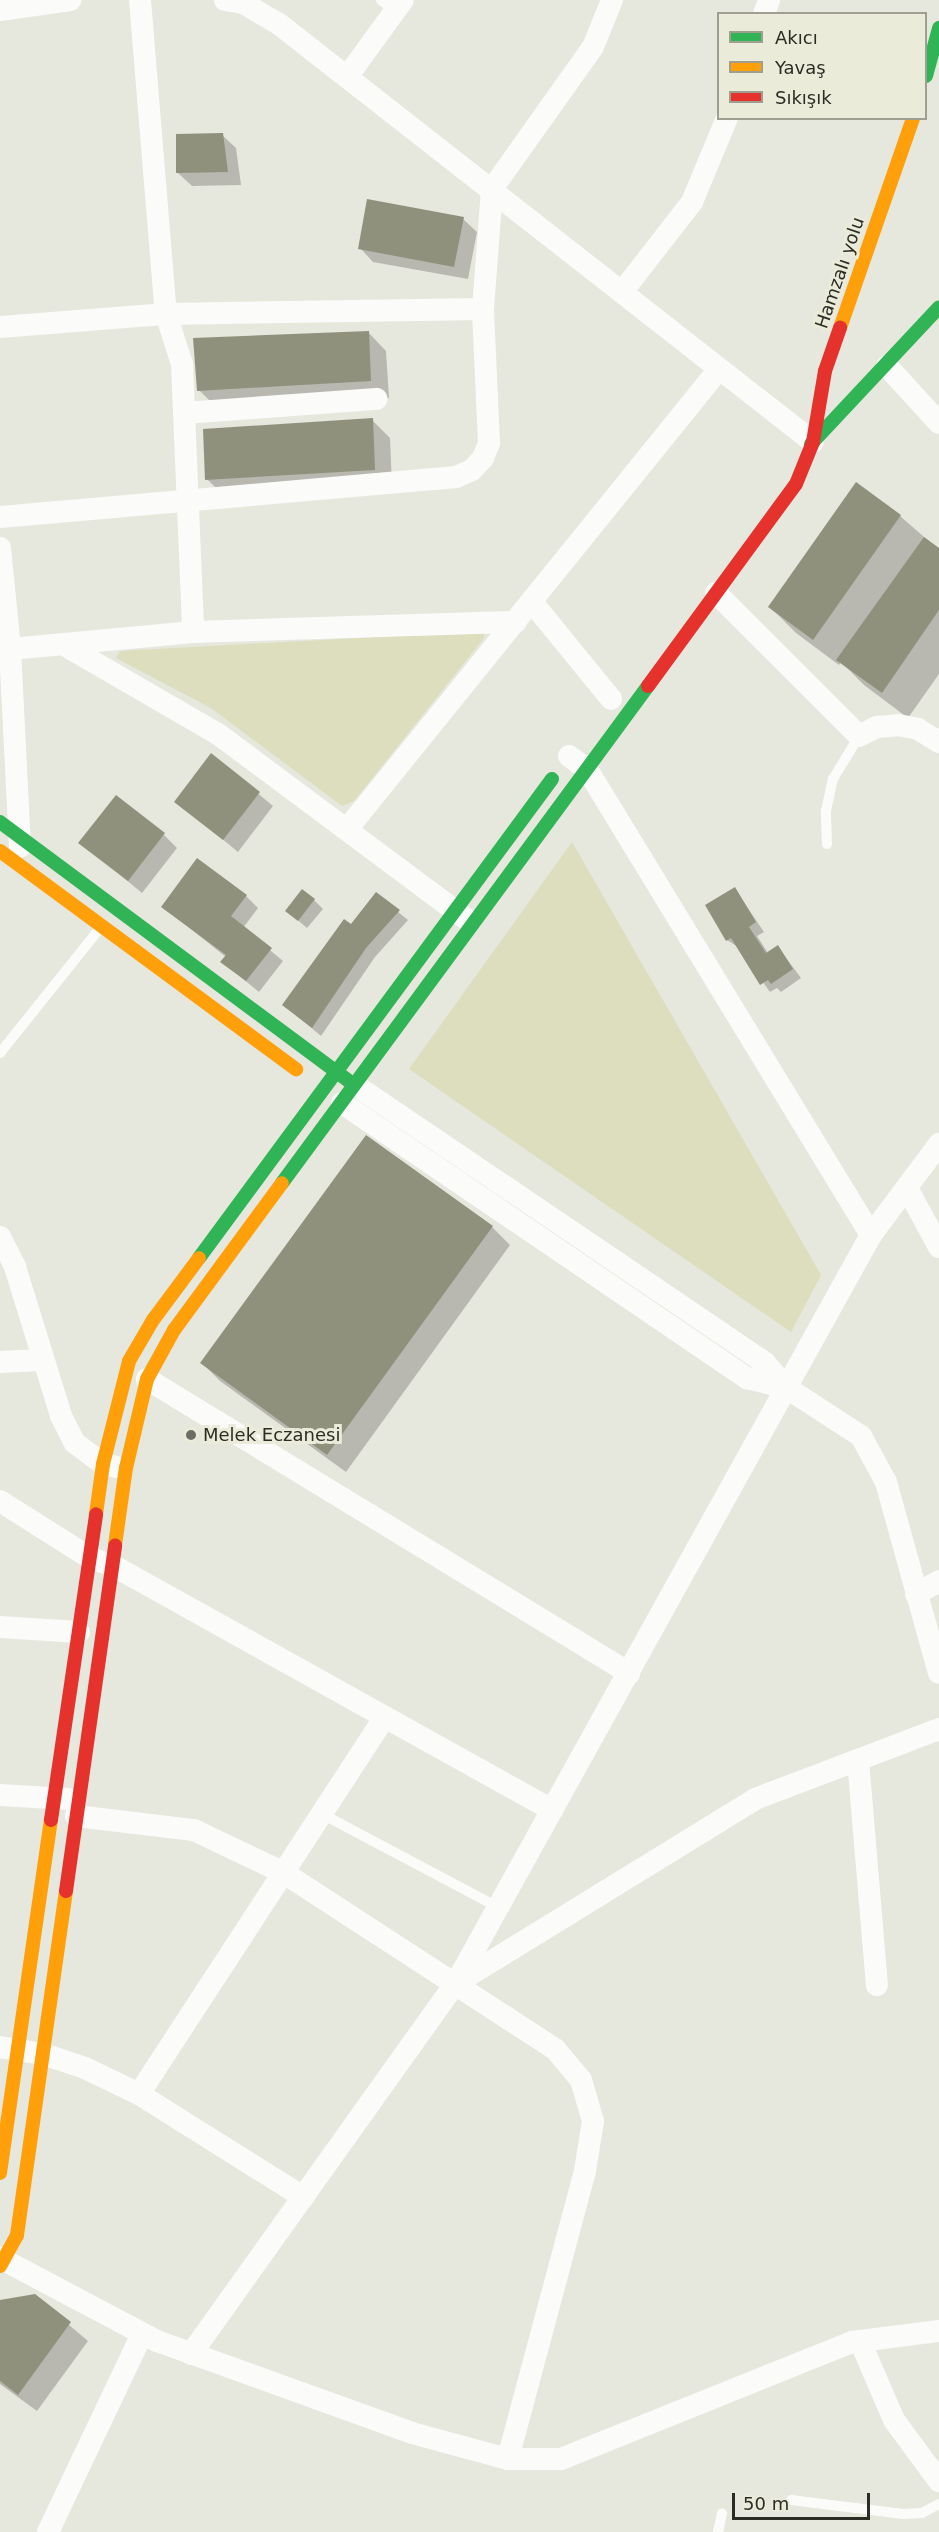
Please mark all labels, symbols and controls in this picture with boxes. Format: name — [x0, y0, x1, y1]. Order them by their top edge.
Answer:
legend — [717, 12, 927, 120]
text: Akıcı — [775, 27, 818, 48]
text: Yavaş — [775, 57, 826, 78]
text: Sıkışık — [775, 87, 832, 108]
street label: Hamzalı yolu — [811, 214, 869, 332]
place label: Melek Eczanesi — [203, 1424, 340, 1446]
marker: Melek Eczanesi — [184, 1428, 198, 1442]
scale bar — [735, 2481, 873, 2519]
text: 50 m — [743, 2493, 789, 2514]

